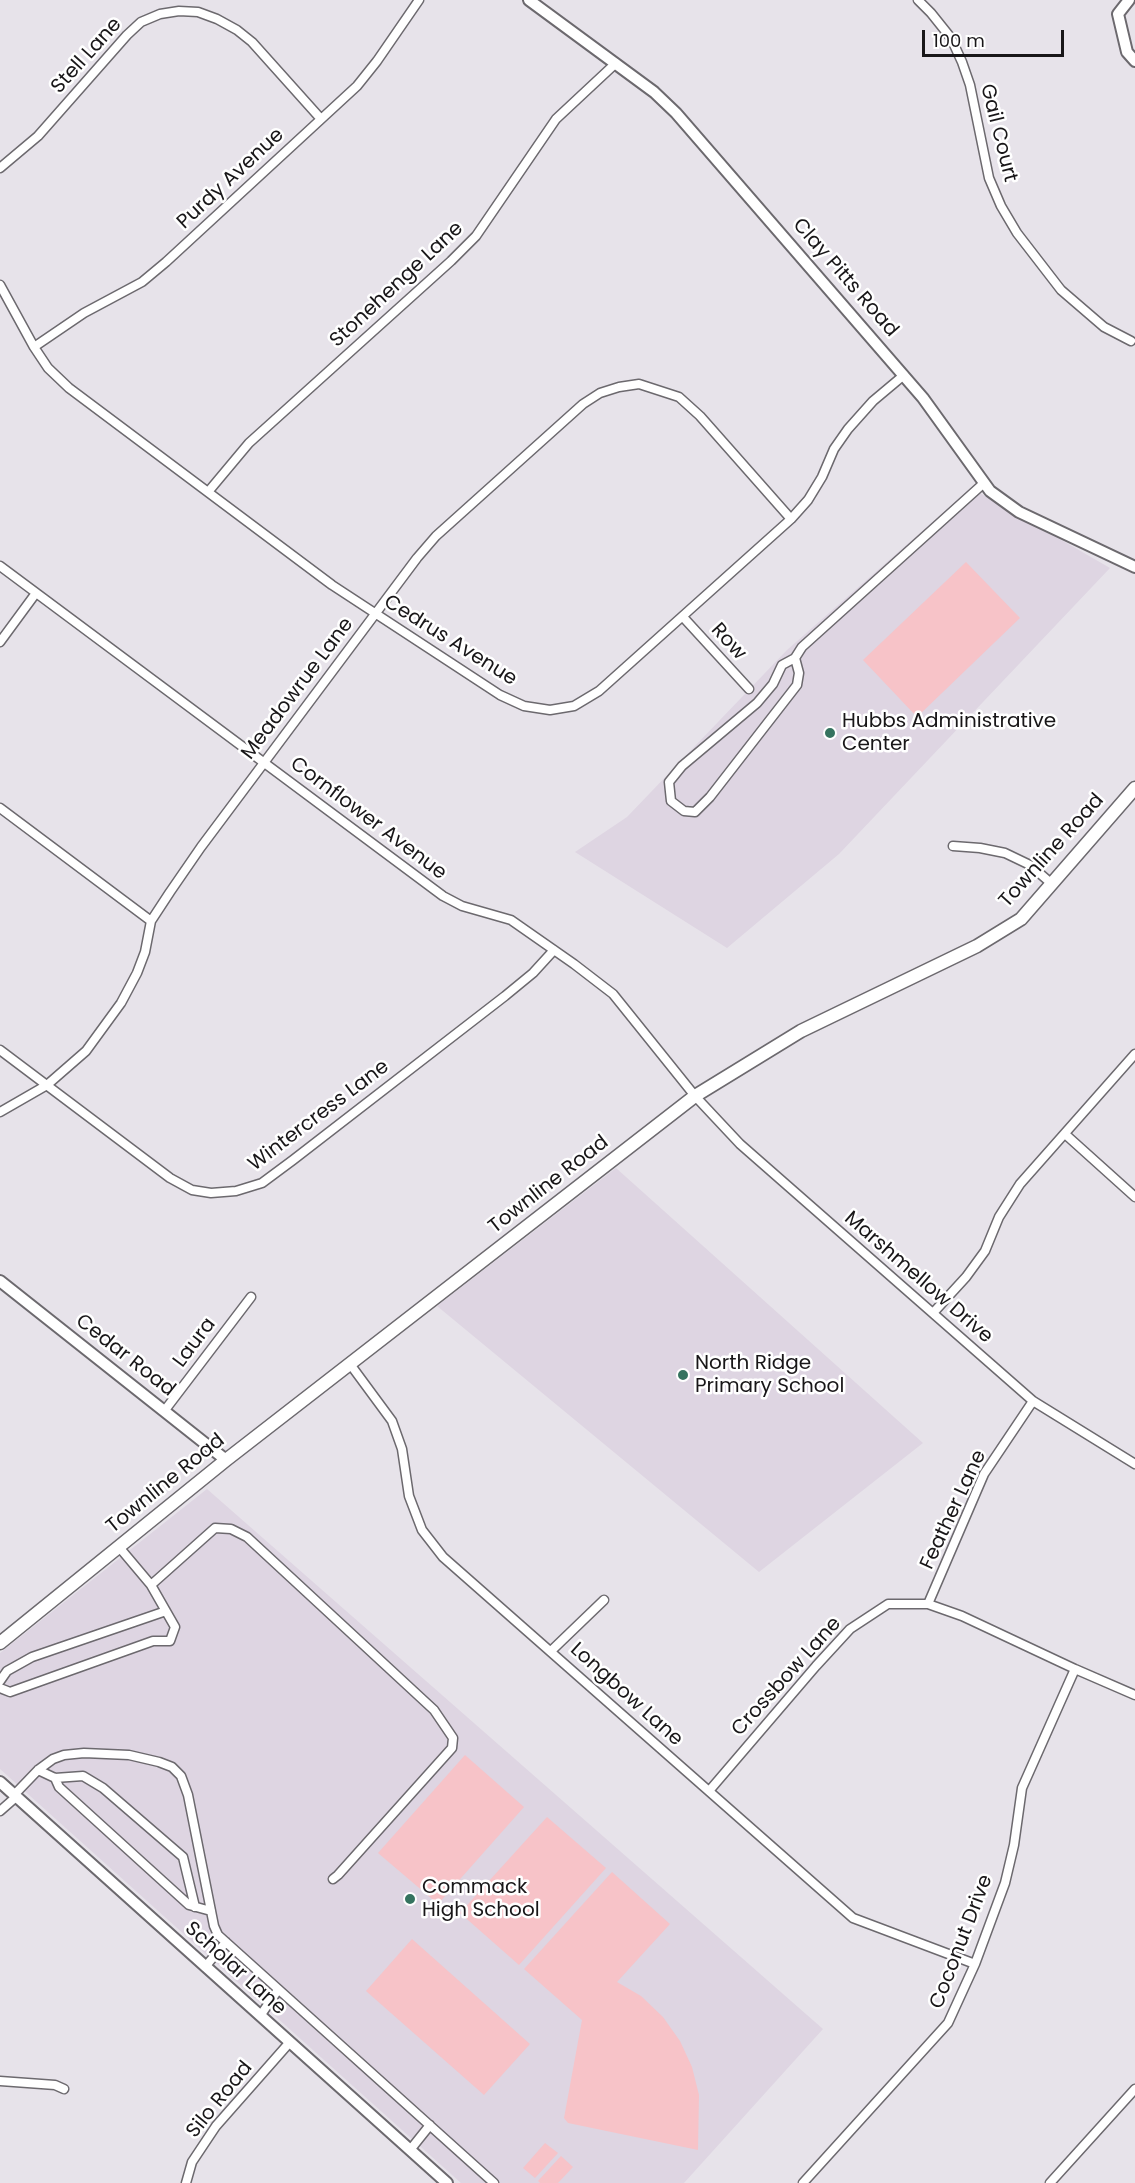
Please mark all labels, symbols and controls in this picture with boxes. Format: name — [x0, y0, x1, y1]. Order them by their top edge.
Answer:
street label: Stell Lane — [47, 13, 127, 99]
scale bar — [925, 18, 1068, 56]
text: 100 m — [933, 28, 985, 53]
street label: Gail Court — [974, 82, 1022, 184]
street label: Purdy Avenue — [173, 123, 289, 235]
street label: Clay Pitts Road — [787, 214, 903, 342]
street label: Stonehenge Lane — [325, 217, 469, 353]
street label: Cedrus Avenue — [379, 590, 521, 692]
street label: Meadowrue Lane — [237, 613, 359, 765]
street label: Row — [705, 619, 751, 665]
place label: Hubbs Administrative Center — [842, 710, 1056, 757]
marker: Hubbs Administrative Center — [823, 726, 837, 740]
street label: Cornflower Avenue — [285, 752, 451, 886]
street label: Townline Road — [995, 789, 1109, 913]
street label: Wintercress Lane — [244, 1055, 394, 1177]
street label: Townline Road — [484, 1131, 614, 1239]
street label: Marshmellow Drive — [839, 1207, 997, 1349]
street label: Cedar Road — [70, 1310, 180, 1402]
street label: Laura — [169, 1313, 221, 1373]
place label: North Ridge Primary School — [695, 1352, 844, 1399]
marker: North Ridge Primary School — [676, 1368, 690, 1382]
street label: Townline Road — [102, 1429, 230, 1539]
street label: Feather Lane — [916, 1447, 992, 1573]
street label: Crossbow Lane — [727, 1612, 847, 1742]
street label: Longbow Lane — [565, 1638, 687, 1752]
street label: Coconut Drive — [925, 1872, 999, 2012]
place label: Commack High School — [422, 1876, 540, 1923]
marker: Commack High School — [403, 1892, 417, 1906]
street label: Scholar Lane — [179, 1917, 291, 2021]
street label: Silo Road — [182, 2057, 258, 2143]

